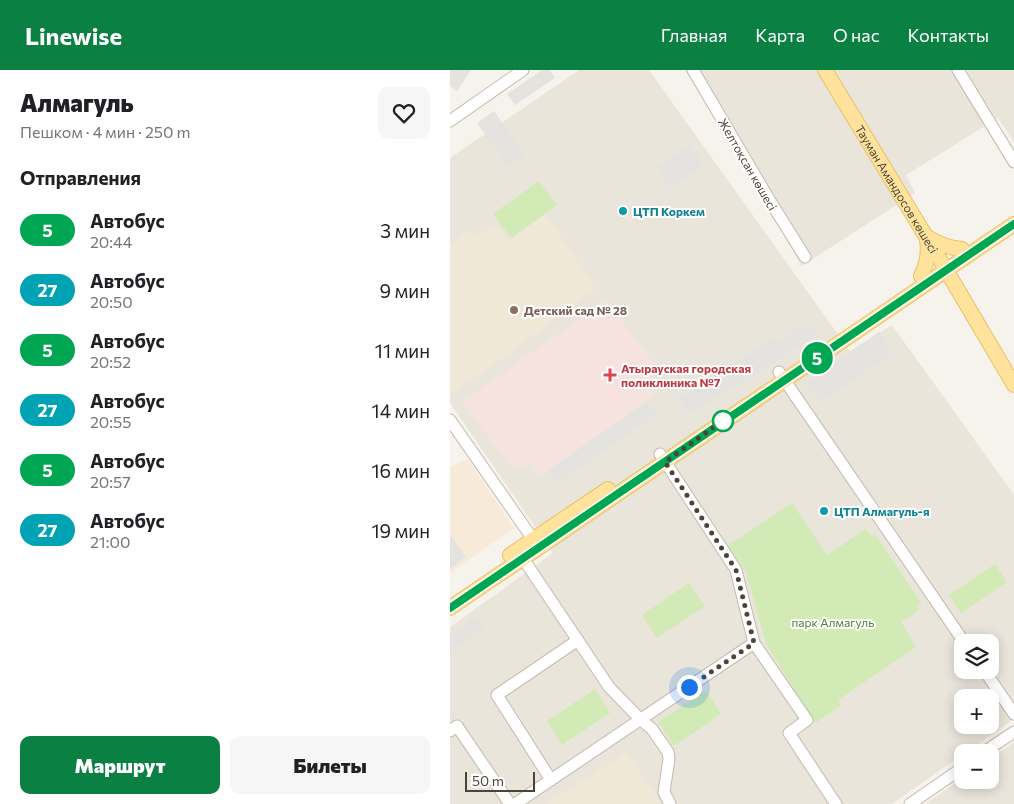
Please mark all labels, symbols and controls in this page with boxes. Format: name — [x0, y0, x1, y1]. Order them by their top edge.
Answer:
text: Linewise — [25, 21, 122, 50]
text: Главная — [661, 24, 727, 46]
text: Карта — [755, 24, 805, 46]
text: О нас — [833, 24, 880, 46]
text: Контакты — [908, 24, 989, 46]
button: heart — [378, 87, 430, 139]
text: Алмагуль — [20, 88, 134, 117]
street label: Желтоқсан көшесі — [716, 115, 780, 213]
text: Пешком · 4 мин · 250 m — [20, 122, 190, 141]
street label: Тауман Амандосов көшесі — [853, 122, 941, 256]
text: Отправления — [20, 166, 141, 189]
place label: ЦТП Коркем — [633, 204, 705, 218]
marker: ЦТП Коркем — [617, 205, 629, 217]
text: Автобус — [90, 209, 165, 232]
text: 5 — [42, 219, 53, 241]
text: 3 мин — [380, 219, 430, 242]
text: 20:44 — [90, 232, 132, 251]
text: Автобус — [90, 269, 165, 292]
text: 27 — [37, 279, 58, 301]
text: 9 мин — [380, 279, 430, 302]
text: 20:50 — [90, 292, 133, 311]
place label: Детский сад № 28 — [524, 303, 627, 317]
marker: Детский сад № 28 — [508, 304, 520, 316]
text: Автобус — [90, 329, 165, 352]
text: 5 — [42, 339, 53, 361]
text: 11 мин — [375, 339, 430, 362]
line badge: 5 — [801, 342, 833, 374]
text: 5 — [812, 347, 822, 369]
text: 20:52 — [90, 352, 131, 371]
place label: Атырауская городская поликлиника №7 — [621, 361, 751, 389]
marker: Атырауская городская поликлиника №7 — [603, 368, 617, 382]
text: Автобус — [90, 389, 165, 412]
text: 27 — [37, 399, 58, 421]
text: 14 мин — [372, 399, 430, 422]
unlabelled marker — [712, 410, 734, 432]
text: 20:55 — [90, 412, 131, 431]
text: Автобус — [90, 449, 165, 472]
text: 5 — [42, 459, 53, 481]
text: 16 мин — [371, 459, 430, 482]
text: 20:57 — [90, 472, 131, 491]
place label: ЦТП Алмагуль-я — [834, 504, 930, 518]
marker: ЦТП Алмагуль-я — [818, 505, 830, 517]
text: Автобус — [90, 509, 165, 532]
text: 27 — [37, 519, 58, 541]
text: 19 мин — [371, 519, 430, 542]
text: 21:00 — [90, 532, 130, 551]
park label: парк Алмагуль — [792, 615, 874, 629]
map controls — [954, 634, 999, 789]
button: layers — [954, 634, 999, 679]
your location — [677, 675, 702, 700]
button: + — [954, 689, 999, 734]
button: Маршрут — [20, 736, 220, 794]
button: Билеты — [230, 736, 430, 794]
button: − — [954, 744, 999, 789]
scale bar — [465, 769, 535, 792]
text: 50 m — [472, 772, 504, 789]

